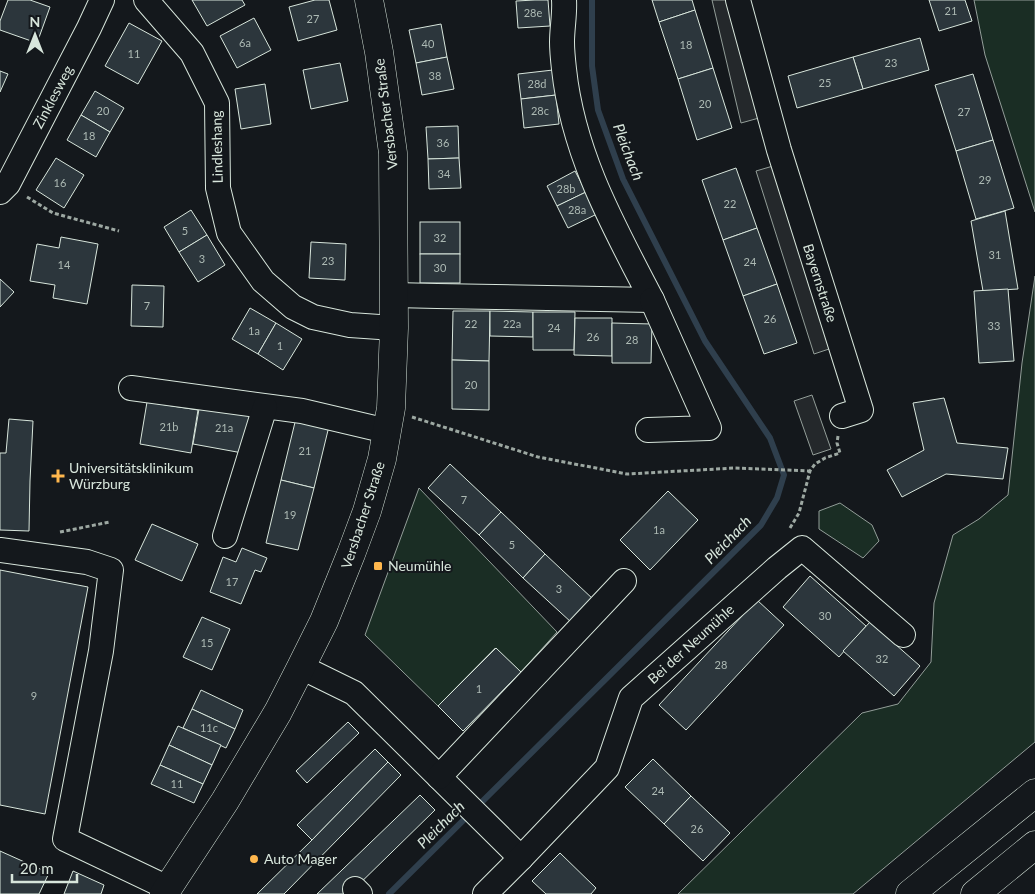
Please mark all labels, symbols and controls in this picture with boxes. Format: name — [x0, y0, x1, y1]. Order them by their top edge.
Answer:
house number: 21 — [945, 4, 957, 17]
house number: 28e — [524, 6, 542, 19]
north arrow — [10, 10, 60, 60]
house number: 27 — [307, 12, 319, 25]
text: N — [30, 13, 40, 30]
house number: 6a — [239, 36, 251, 49]
house number: 40 — [422, 37, 435, 50]
house number: 18 — [680, 38, 692, 51]
house number: 11 — [128, 47, 140, 60]
house number: 23 — [885, 56, 897, 69]
street label: Versbacher Straße — [370, 58, 401, 171]
street label: Zinklesweg — [29, 62, 76, 131]
house number: 38 — [429, 69, 441, 82]
house number: 25 — [819, 76, 831, 89]
house number: 28d — [528, 77, 546, 90]
house number: 20 — [699, 97, 712, 110]
house number: 20 — [97, 104, 110, 117]
house number: 28c — [531, 104, 549, 117]
house number: 27 — [958, 105, 970, 118]
street label: Lindleshang — [207, 110, 226, 184]
water label: Pleichach — [610, 121, 648, 183]
house number: 18 — [83, 129, 95, 142]
house number: 36 — [437, 136, 449, 149]
house number: 34 — [438, 167, 451, 180]
house number: 29 — [979, 173, 991, 186]
house number: 16 — [54, 176, 66, 189]
house number: 28b — [557, 182, 575, 195]
house number: 22 — [724, 197, 736, 210]
house number: 28a — [568, 203, 586, 216]
house number: 5 — [182, 224, 188, 237]
house number: 32 — [434, 231, 446, 244]
street label: Bayernstraße — [800, 241, 841, 324]
house number: 31 — [989, 248, 1001, 261]
house number: 3 — [199, 252, 205, 265]
house number: 23 — [322, 254, 334, 267]
house number: 24 — [744, 255, 757, 268]
house number: 14 — [58, 258, 71, 271]
house number: 30 — [434, 261, 447, 274]
house number: 7 — [144, 299, 150, 312]
house number: 26 — [764, 312, 776, 325]
house number: 22 — [465, 317, 477, 330]
house number: 22a — [503, 317, 521, 330]
house number: 33 — [988, 319, 1000, 332]
house number: 24 — [548, 321, 561, 334]
house number: 1a — [248, 324, 260, 337]
house number: 26 — [587, 330, 599, 343]
house number: 28 — [626, 333, 638, 346]
house number: 1 — [277, 339, 283, 352]
house number: 20 — [465, 378, 478, 391]
house number: 21b — [160, 420, 178, 433]
house number: 21a — [215, 421, 233, 434]
house number: 21 — [299, 444, 311, 457]
place label: Universitätsklinikum Würzburg — [69, 459, 194, 492]
street label: Versbacher Straße — [337, 459, 388, 571]
marker: Universitätsklinikum Würzburg — [51, 469, 65, 483]
house number: 7 — [461, 493, 467, 506]
house number: 19 — [284, 508, 296, 521]
water label: Pleichach — [700, 512, 754, 567]
house number: 1a — [653, 523, 665, 536]
house number: 5 — [509, 538, 515, 551]
place label: Neumühle — [388, 557, 452, 574]
marker: Neumühle — [372, 560, 384, 572]
house number: 17 — [226, 575, 238, 588]
house number: 3 — [556, 582, 562, 595]
street label: Bei der Neumühle — [644, 600, 737, 687]
house number: 30 — [819, 609, 832, 622]
house number: 15 — [201, 636, 213, 649]
house number: 32 — [876, 652, 888, 665]
house number: 28 — [715, 658, 727, 671]
house number: 1 — [476, 682, 482, 695]
house number: 9 — [31, 689, 37, 702]
house number: 11c — [200, 721, 218, 734]
house number: 11 — [171, 777, 183, 790]
house number: 24 — [652, 784, 665, 797]
water label: Pleichach — [413, 797, 468, 852]
house number: 26 — [691, 822, 703, 835]
place label: Auto Mager — [264, 850, 337, 867]
scale bar — [12, 852, 78, 884]
marker: Auto Mager — [248, 853, 260, 865]
text: 20 m — [20, 859, 54, 877]

